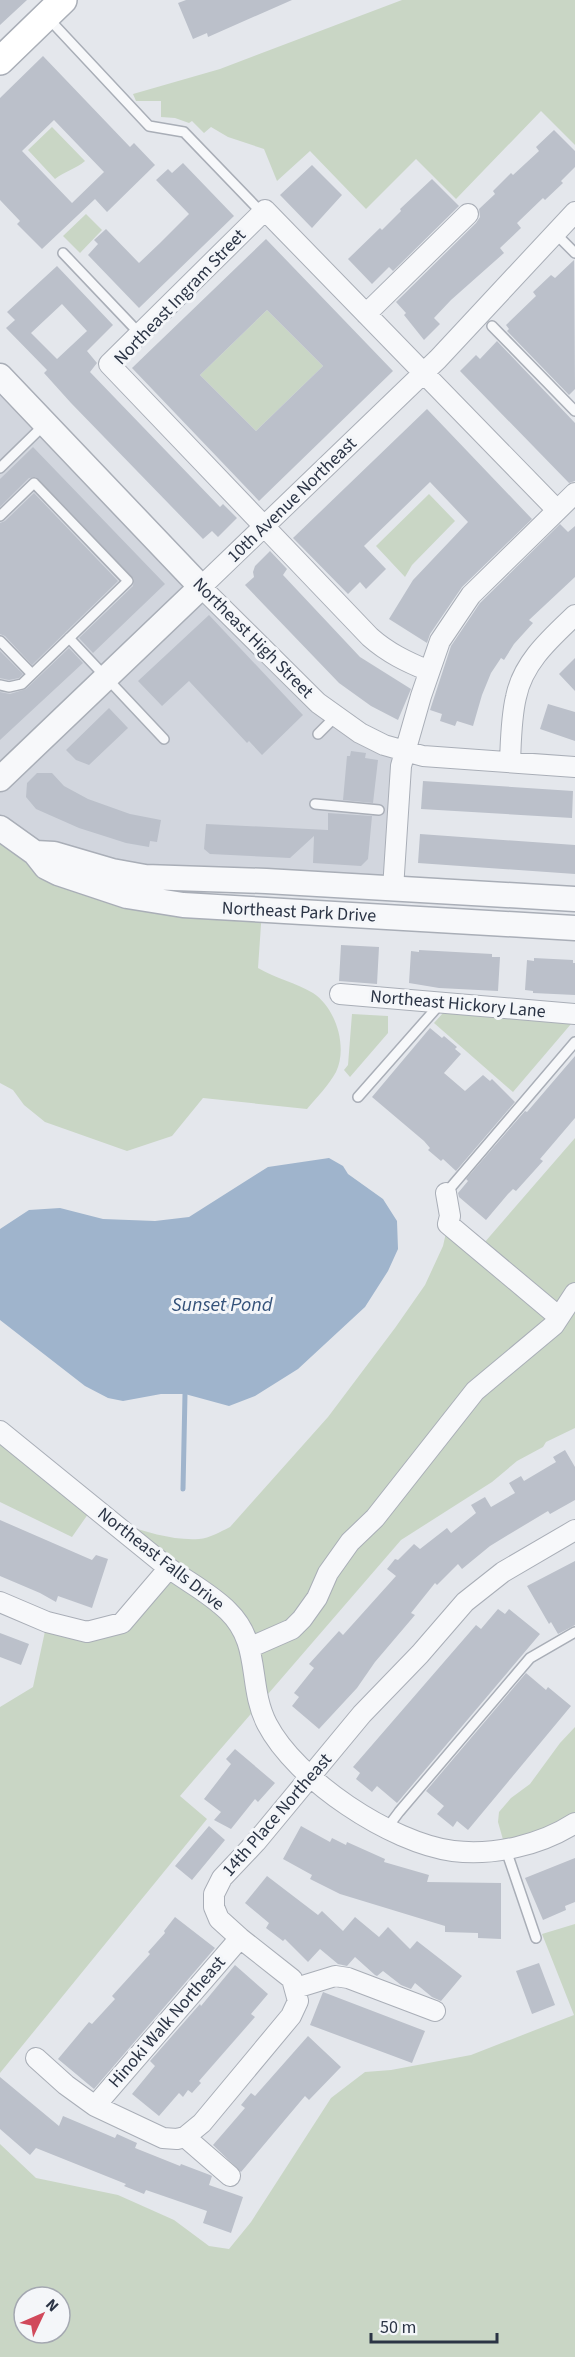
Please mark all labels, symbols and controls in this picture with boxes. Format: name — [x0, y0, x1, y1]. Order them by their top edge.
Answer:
street label: Northeast Ingram Street — [108, 223, 252, 371]
street label: 10th Avenue Northeast — [222, 432, 362, 568]
street label: Northeast High Street — [187, 572, 319, 704]
street label: Northeast Park Drive — [221, 895, 377, 929]
street label: Northeast Hickory Lane — [369, 984, 547, 1024]
water label: Sunset Pond — [172, 1291, 274, 1319]
street label: Northeast Falls Drive — [92, 1501, 230, 1617]
street label: 14th Place Northeast — [216, 1748, 338, 1882]
street label: Hinoki Walk Northeast — [103, 1951, 231, 2093]
north arrow — [12, 2285, 72, 2345]
text: N — [40, 2294, 64, 2317]
scale bar — [371, 2306, 497, 2344]
text: 50 m — [380, 2315, 416, 2340]

